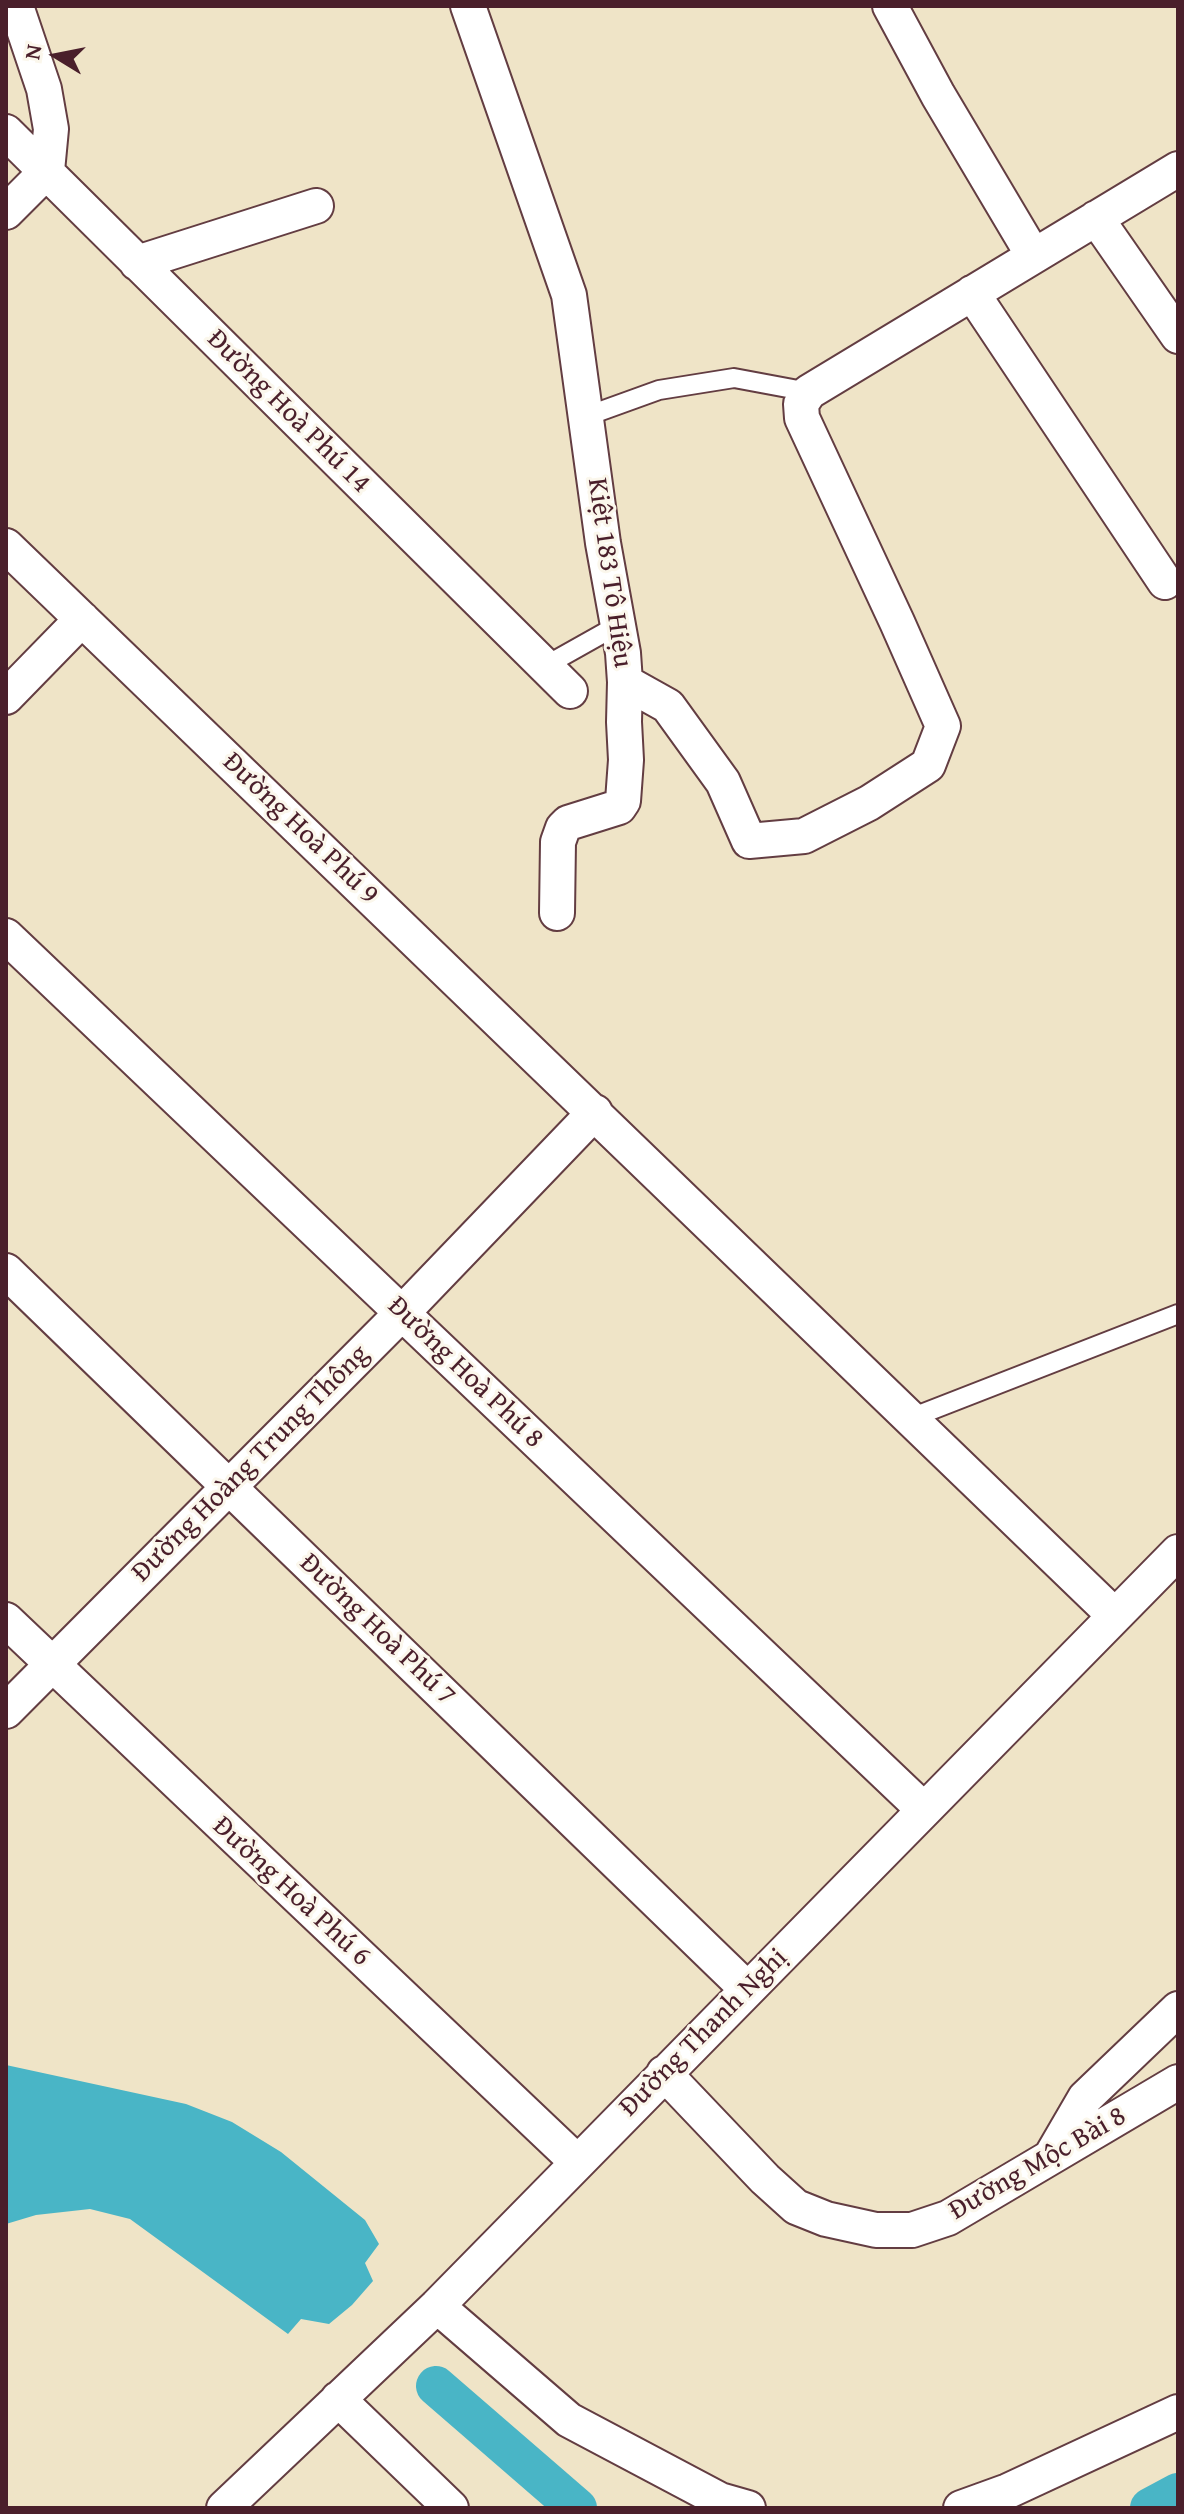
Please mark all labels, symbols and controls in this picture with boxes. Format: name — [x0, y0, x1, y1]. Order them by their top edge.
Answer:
north arrow — [16, 16, 96, 96]
text: N — [15, 42, 49, 62]
street label: Đường Hoà Phú 14 — [199, 323, 377, 501]
street label: Kiệt 183 Tô Hiệu — [579, 476, 639, 670]
street label: Đường Hoà Phú 9 — [215, 746, 385, 912]
street label: Đường Hoà Phú 8 — [380, 1290, 550, 1456]
street label: Đường Hoàng Trung Thông — [125, 1338, 377, 1590]
street label: Đường Hoà Phú 7 — [292, 1547, 462, 1713]
street label: Đường Hoà Phú 6 — [205, 1810, 377, 1974]
street label: Đường Thanh Nghị — [613, 1942, 795, 2124]
street label: Đường Mộc Bài 8 — [944, 2100, 1132, 2228]

